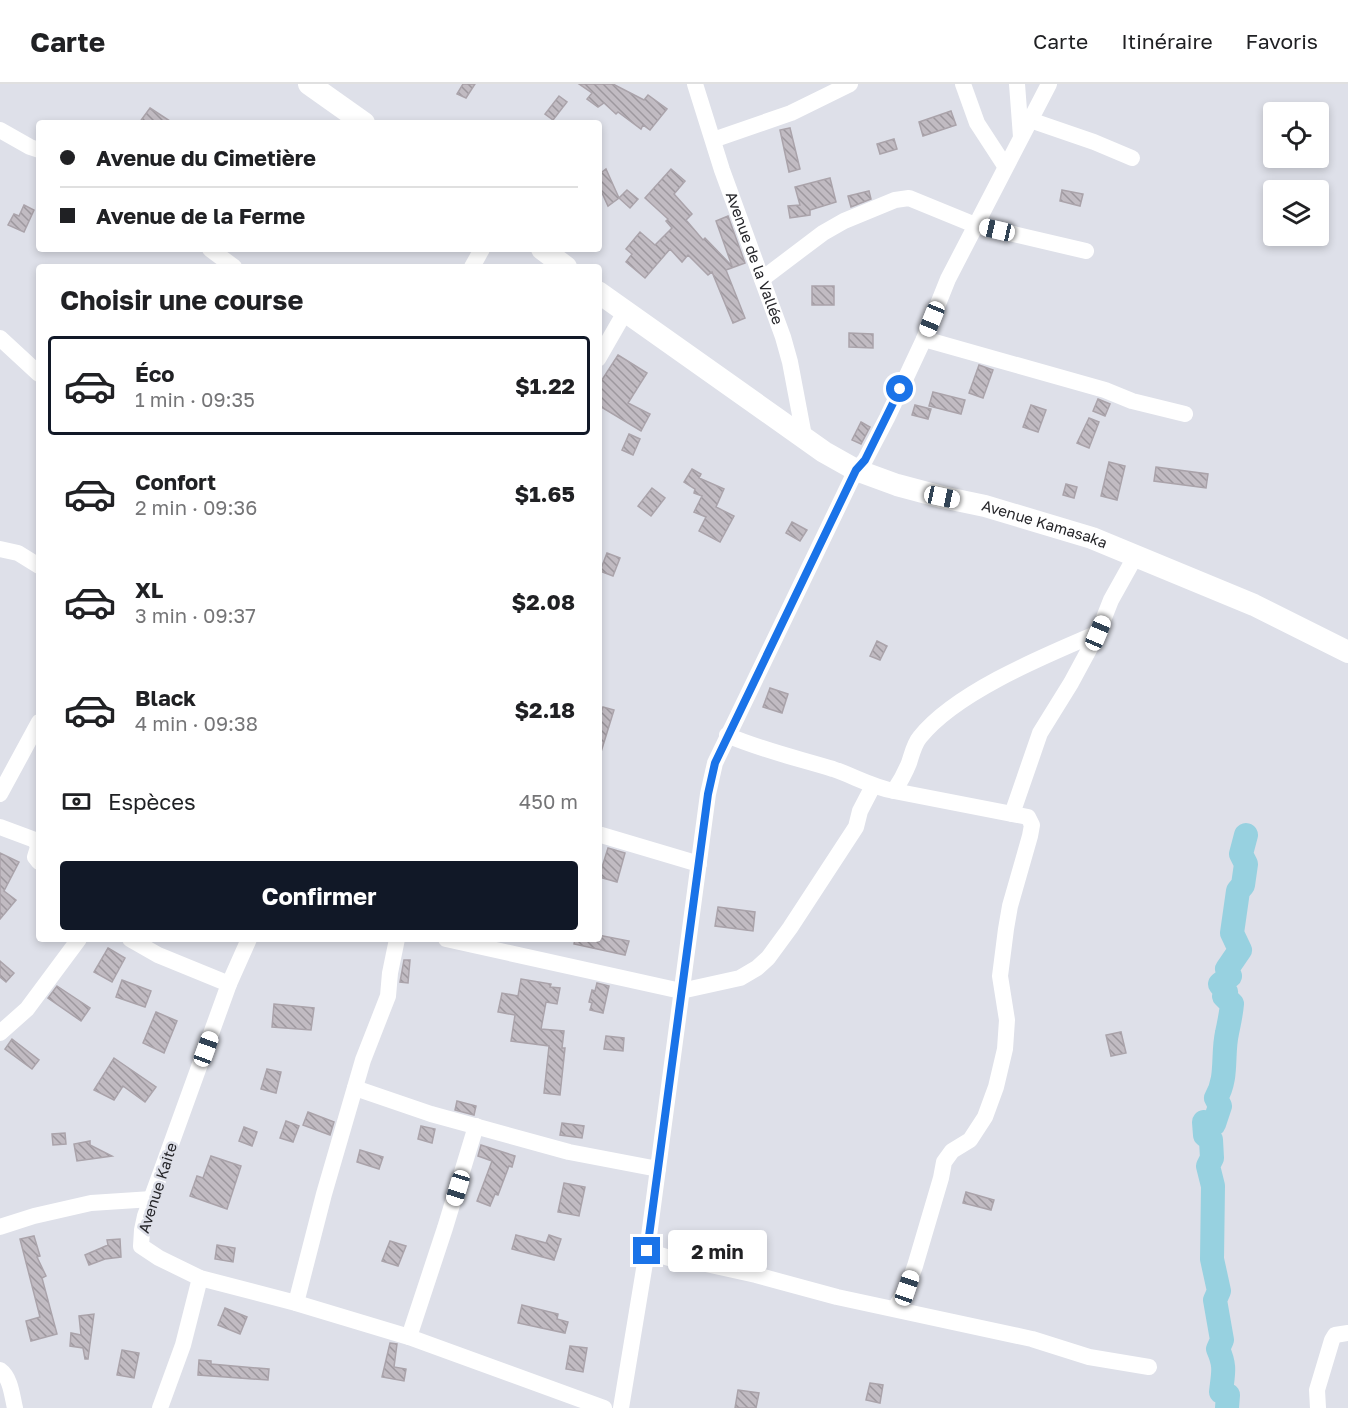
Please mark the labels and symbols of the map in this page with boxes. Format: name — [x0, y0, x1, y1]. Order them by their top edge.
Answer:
street label: Avenue de la Vallée — [723, 189, 788, 327]
car — [977, 217, 1017, 243]
car — [917, 299, 947, 339]
route start — [886, 375, 913, 402]
car — [923, 484, 961, 510]
street label: Avenue Kamasaka — [980, 496, 1110, 551]
car — [1083, 613, 1113, 653]
car — [191, 1029, 221, 1069]
street label: Avenue Kaite — [134, 1140, 180, 1235]
car — [444, 1168, 472, 1208]
callout: 2 min — [668, 1230, 767, 1272]
route end — [633, 1237, 660, 1264]
car — [893, 1268, 921, 1308]

